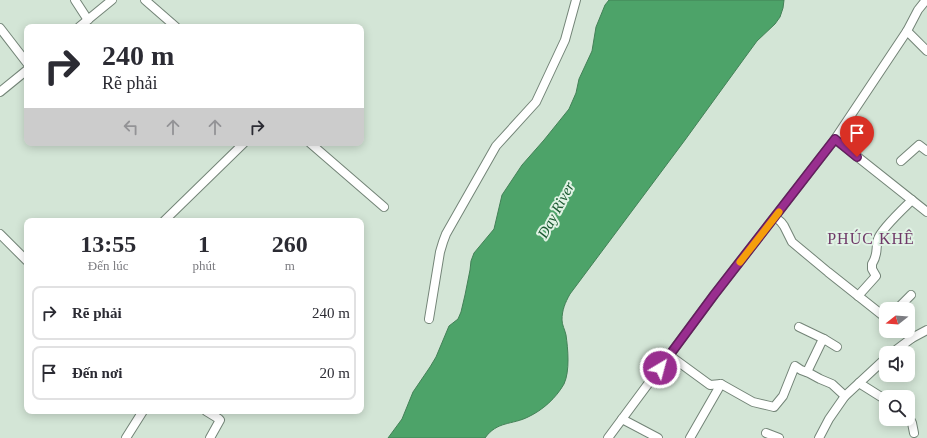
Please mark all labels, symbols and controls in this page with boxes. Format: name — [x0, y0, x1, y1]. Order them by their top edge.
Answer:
icon: right — [36, 40, 88, 92]
text: 240 m — [102, 40, 174, 71]
text: Rẽ phải — [102, 73, 158, 93]
icon: left — [120, 116, 142, 138]
icon: ahead — [162, 116, 184, 138]
icon: ahead — [204, 116, 226, 138]
icon: right — [246, 116, 268, 138]
pin — [840, 116, 874, 157]
icon: arrive — [846, 122, 868, 144]
water label: Day River — [534, 179, 578, 242]
district label: PHÚC KHÊ — [827, 229, 915, 247]
text: 13:55 — [80, 231, 136, 257]
text: 1 — [198, 231, 210, 257]
text: 260 — [272, 231, 308, 257]
text: Đến lúc — [88, 258, 129, 273]
text: phút — [192, 258, 216, 273]
text: m — [285, 258, 295, 273]
icon: right — [38, 302, 60, 324]
north arrow — [879, 302, 915, 338]
map controls — [879, 302, 915, 426]
text: Rẽ phải — [72, 305, 122, 321]
text: 240 m — [312, 305, 350, 321]
button: sound — [879, 346, 915, 382]
position arrow — [639, 347, 681, 389]
icon: arrive — [38, 362, 60, 384]
text: Đến nơi — [72, 365, 122, 381]
text: 20 m — [320, 365, 350, 381]
button: search — [879, 390, 915, 426]

